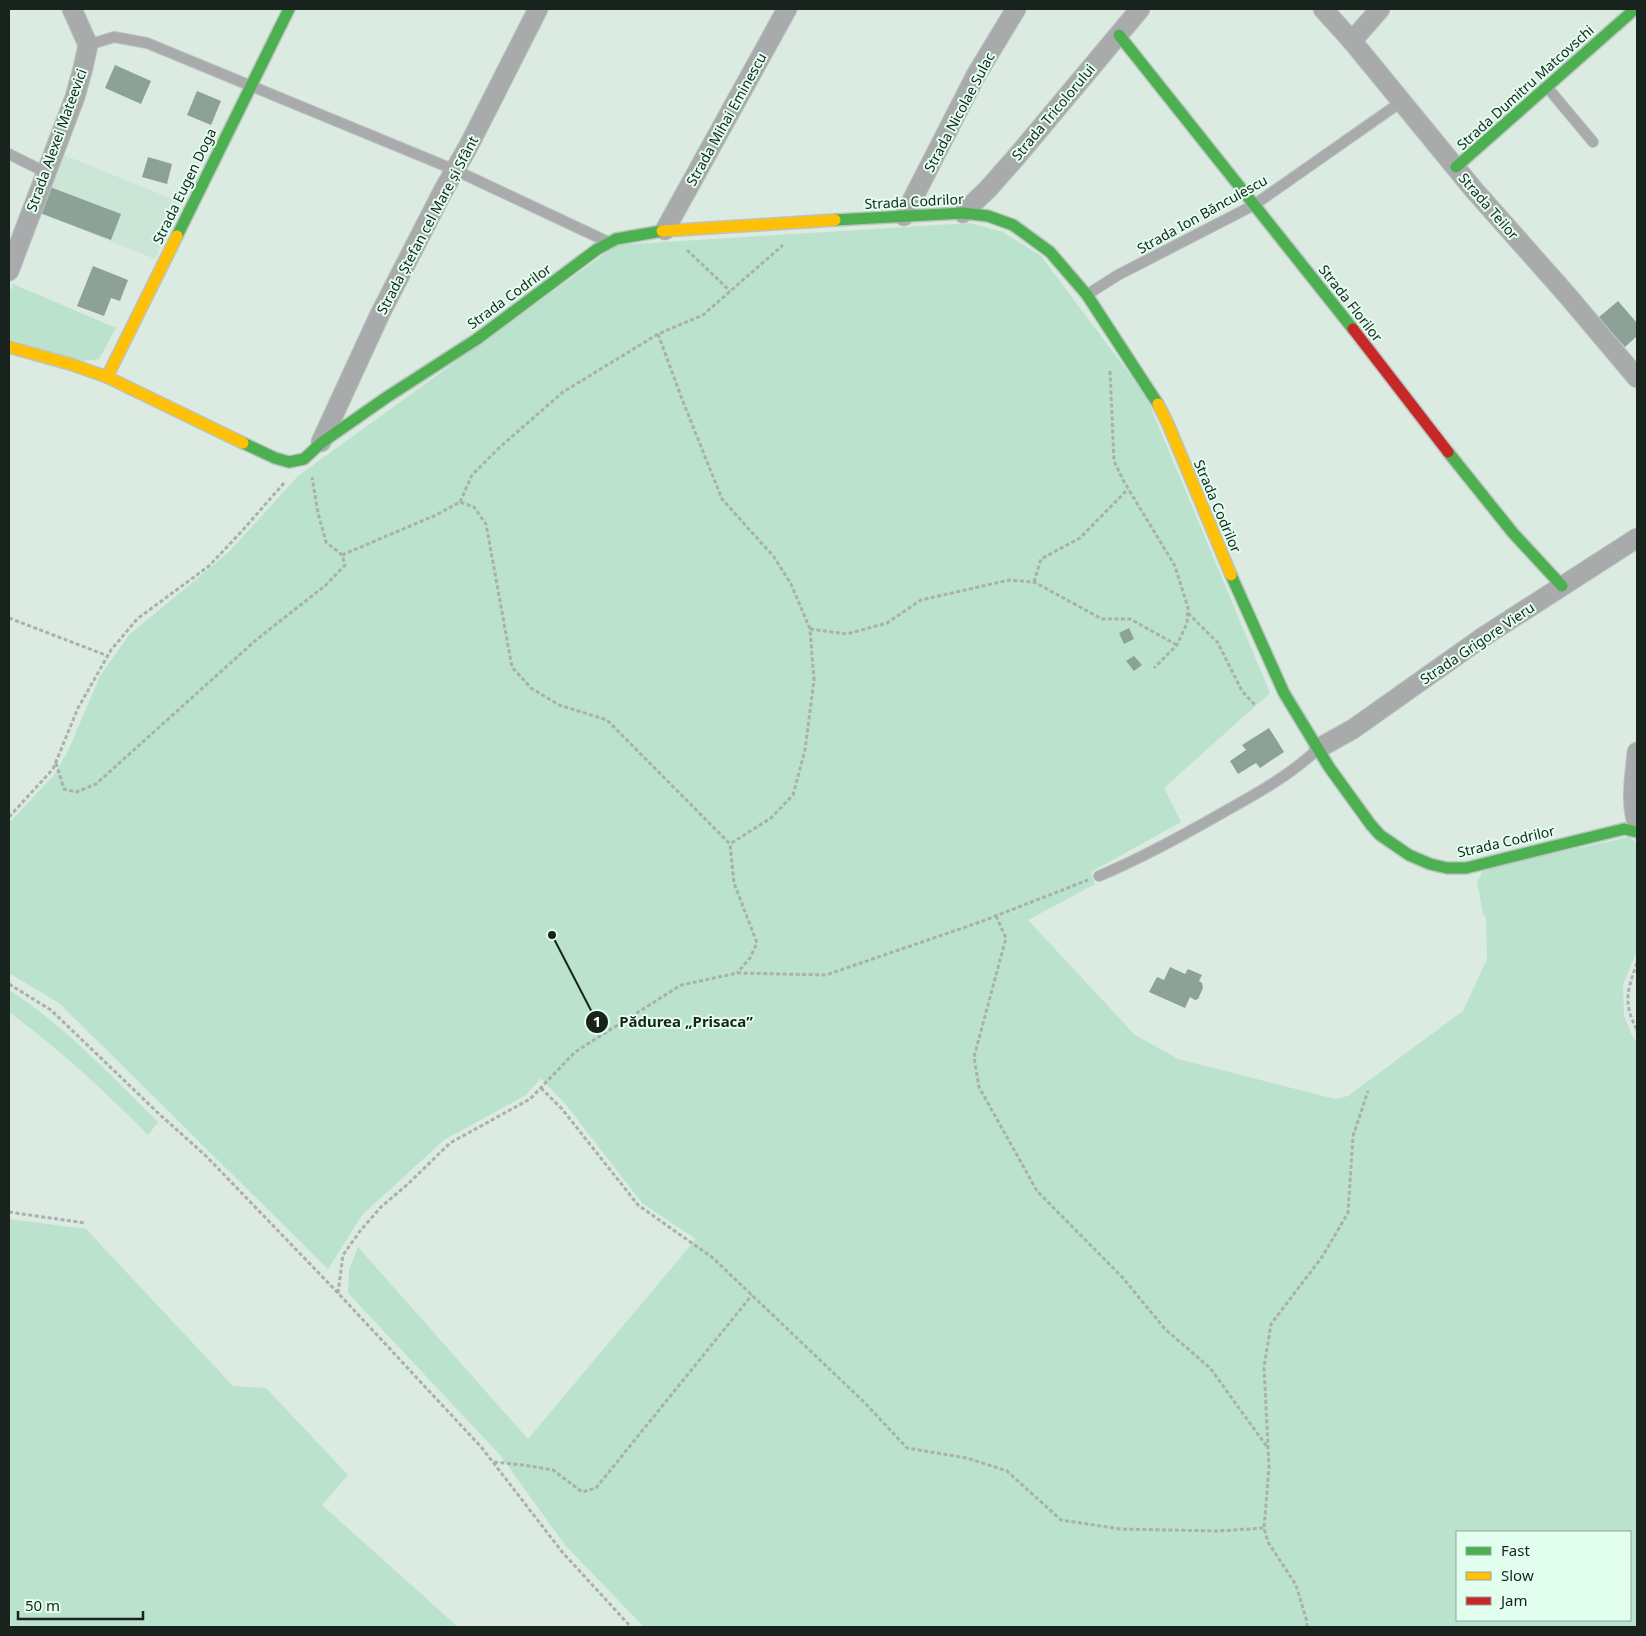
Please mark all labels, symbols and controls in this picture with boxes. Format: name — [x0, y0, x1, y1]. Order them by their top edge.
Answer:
street label: Strada Dumitru Matcovschi — [1452, 20, 1598, 154]
street label: Strada Mihai Eminescu — [681, 49, 771, 189]
street label: Strada Nicolae Sulac — [919, 49, 999, 175]
street label: Strada Tricolorului — [1007, 60, 1099, 164]
street label: Strada Alexei Mateevici — [21, 66, 91, 214]
street label: Strada Eugen Doga — [148, 125, 220, 247]
street label: Strada Ștefan cel Mare și Sfânt — [372, 133, 482, 317]
street label: Strada Teilor — [1455, 169, 1523, 243]
street label: Strada Ion Bănculescu — [1133, 170, 1271, 258]
street label: Strada Codrilor — [864, 189, 964, 213]
street label: Strada Codrilor — [463, 259, 555, 333]
street label: Strada Florilor — [1315, 261, 1387, 346]
street label: Strada Codrilor — [1190, 457, 1246, 556]
street label: Strada Grigore Vieru — [1416, 598, 1538, 688]
street label: Strada Codrilor — [1455, 821, 1557, 861]
callout: Pădurea „Prisaca” — [584, 1007, 763, 1037]
text: 1 — [593, 1011, 601, 1031]
text: Pădurea „Prisaca” — [619, 1011, 753, 1031]
legend — [1456, 1531, 1631, 1621]
text: Fast — [1501, 1540, 1530, 1560]
text: Slow — [1501, 1565, 1534, 1585]
scale bar — [18, 1588, 142, 1620]
text: Jam — [1499, 1590, 1528, 1610]
text: 50 m — [25, 1595, 60, 1615]

